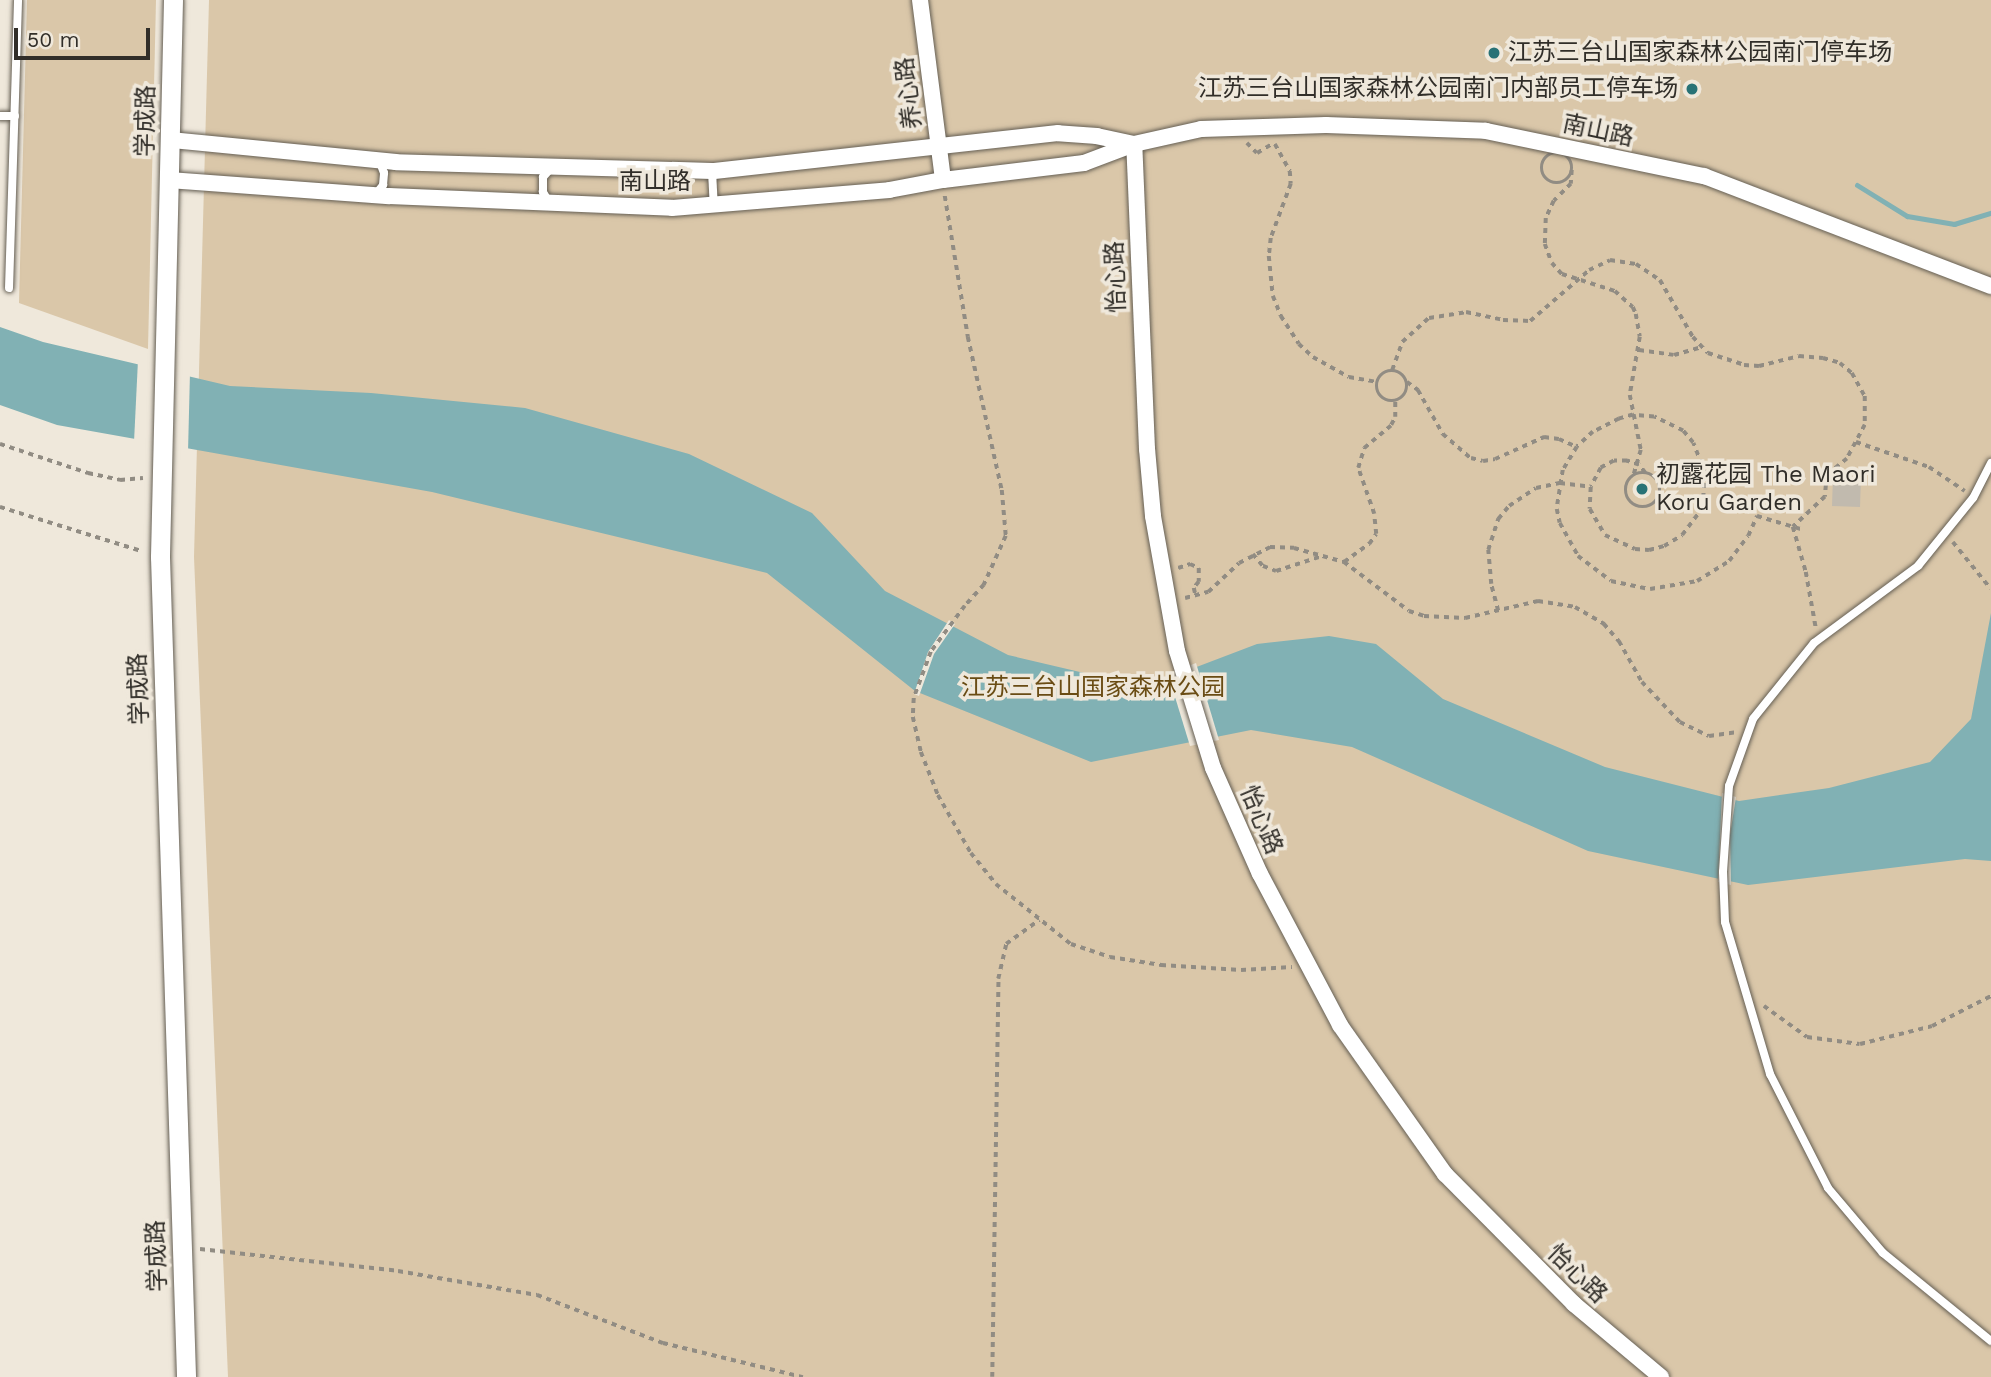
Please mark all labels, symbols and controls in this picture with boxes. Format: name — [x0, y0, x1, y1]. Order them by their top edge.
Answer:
scale bar — [18, 14, 154, 58]
text: 50 m — [27, 27, 79, 52]
place label: 江苏三台山国家森林公园南门停车场 — [1508, 39, 1892, 67]
marker: 江苏三台山国家森林公园南门停车场 — [1486, 45, 1502, 61]
street label: 养心路 — [890, 56, 928, 130]
place label: 江苏三台山国家森林公园南门内部员工停车场 — [1198, 75, 1678, 103]
marker: 江苏三台山国家森林公园南门内部员工停车场 — [1684, 81, 1700, 97]
street label: 学成路 — [131, 85, 161, 157]
street label: 南山路 — [1560, 109, 1636, 153]
street label: 南山路 — [619, 168, 691, 196]
street label: 怡心路 — [1100, 241, 1132, 313]
place label: 初露花园 The Maori Koru Garden — [1656, 461, 1876, 517]
marker: 初露花园 The Maori Koru Garden — [1634, 481, 1650, 497]
street label: 学成路 — [123, 653, 155, 725]
park label: 江苏三台山国家森林公园 — [961, 674, 1225, 702]
street label: 怡心路 — [1234, 781, 1288, 859]
street label: 学成路 — [141, 1220, 173, 1292]
street label: 怡心路 — [1541, 1239, 1613, 1309]

